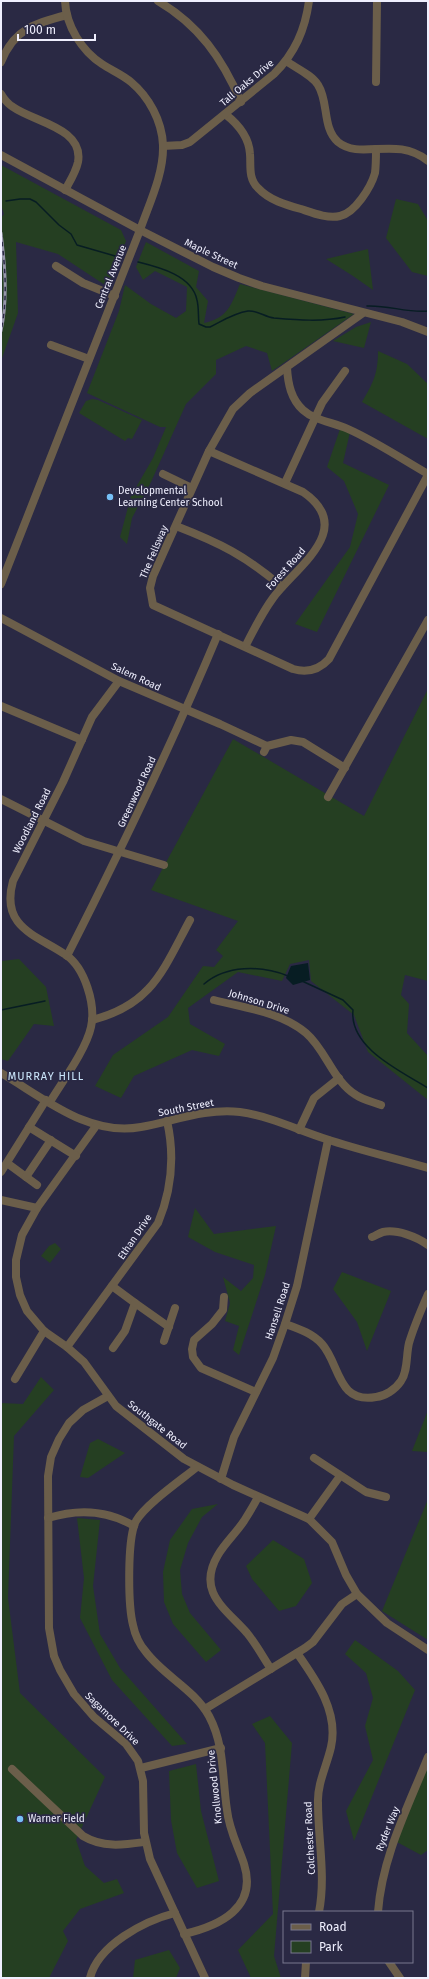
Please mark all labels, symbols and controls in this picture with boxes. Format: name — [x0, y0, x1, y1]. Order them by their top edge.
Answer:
scale bar — [18, 16, 95, 42]
text: 100 m — [24, 23, 56, 37]
street label: Tall Oaks Drive — [218, 57, 276, 109]
street label: Maple Street — [183, 236, 240, 272]
street label: Central Avenue — [93, 243, 129, 311]
place label: Developmental Learning Center School — [118, 485, 223, 509]
marker: Developmental Learning Center School — [105, 492, 115, 502]
street label: The Fellsway — [137, 523, 171, 581]
street label: Forest Road — [264, 545, 308, 593]
street label: Salem Road — [109, 660, 163, 694]
street label: Greenwood Road — [115, 754, 159, 830]
street label: Woodland Road — [10, 786, 54, 856]
street label: Johnson Drive — [227, 987, 291, 1017]
district label: MURRAY HILL — [8, 1070, 84, 1083]
street label: South Street — [157, 1097, 215, 1119]
street label: Ethan Drive — [115, 1212, 155, 1262]
street label: Hansell Road — [263, 1281, 293, 1341]
street label: Southgate Road — [125, 1398, 189, 1452]
street label: Sagamore Drive — [82, 1690, 142, 1748]
street label: Knollwood Drive — [205, 1749, 225, 1825]
street label: Colchester Road — [302, 1801, 318, 1875]
street label: Ryder Way — [374, 1805, 402, 1853]
place label: Warner Field — [28, 1813, 85, 1825]
marker: Warner Field — [15, 1814, 25, 1824]
legend — [283, 1911, 413, 1963]
text: Road — [319, 1920, 347, 1934]
text: Park — [319, 1940, 343, 1954]

